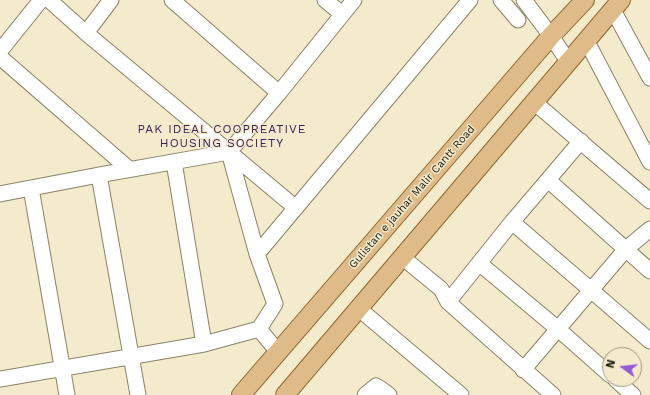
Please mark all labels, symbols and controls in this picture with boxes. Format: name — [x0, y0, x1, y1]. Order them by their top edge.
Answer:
district label: PAK IDEAL COOPREATIVE HOUSING SOCIETY — [138, 122, 306, 150]
street label: Gulistan e jauhar Malir Cantt Road — [346, 123, 478, 271]
north arrow — [602, 347, 642, 387]
text: N — [604, 358, 618, 370]

